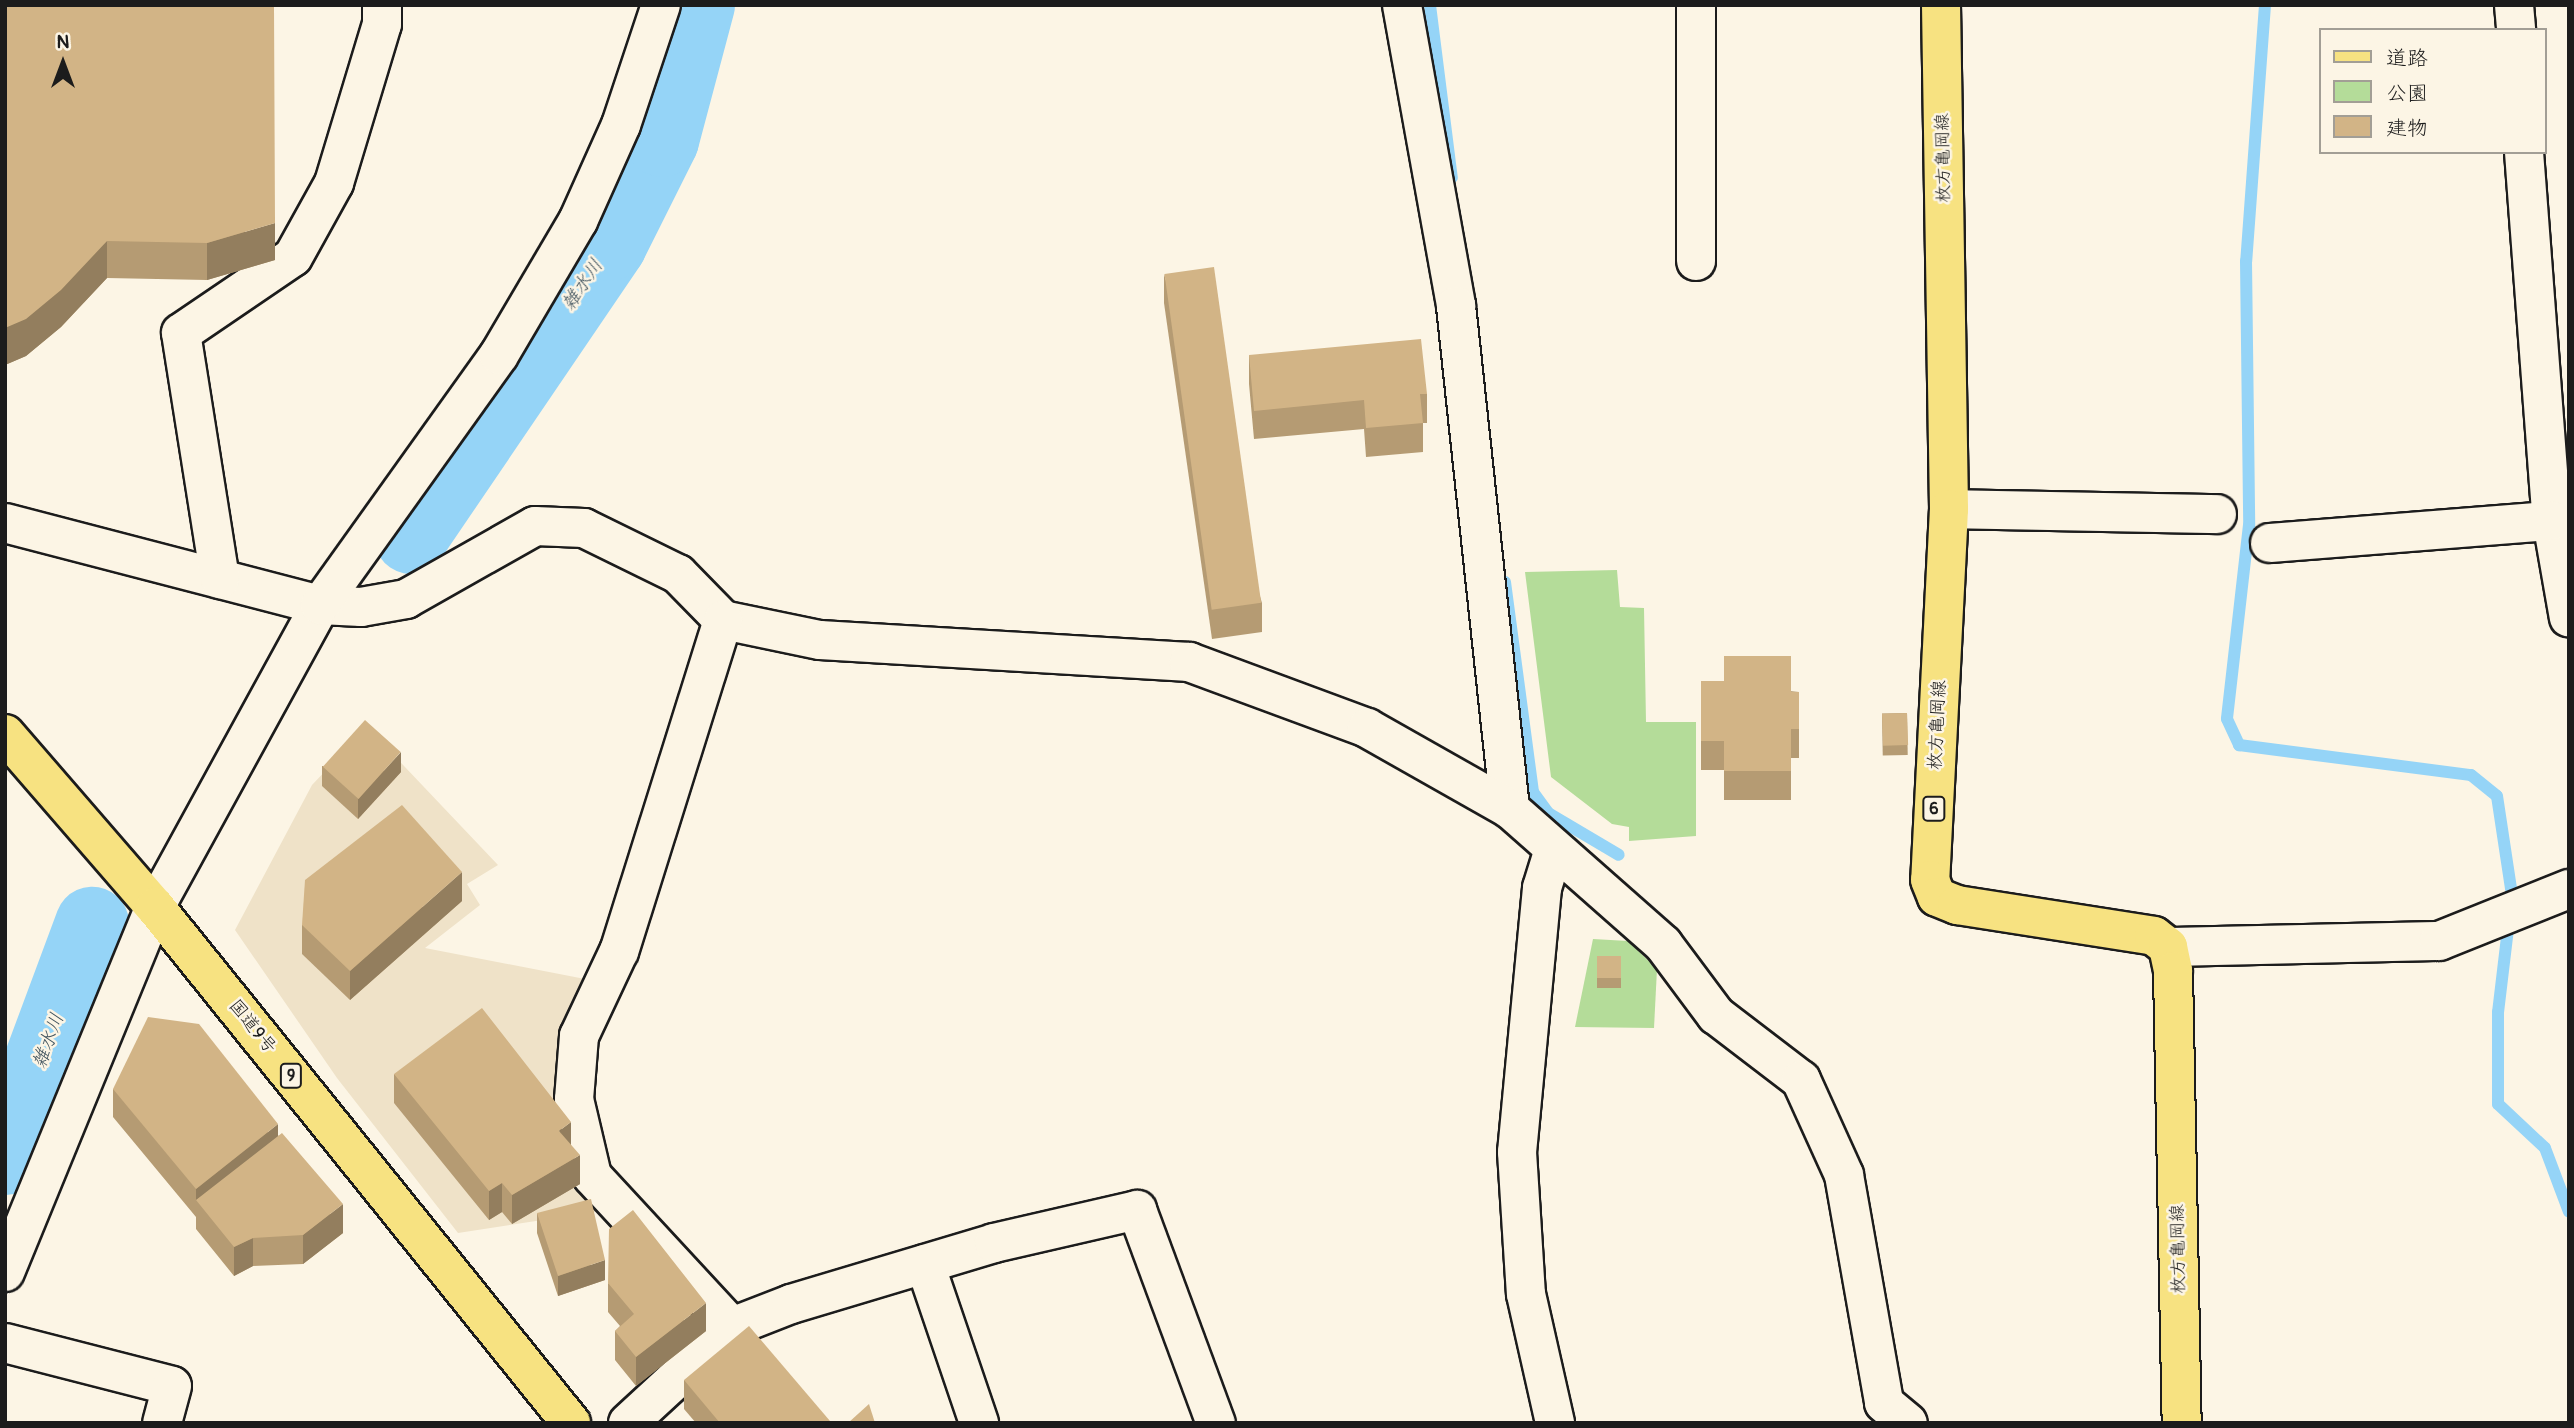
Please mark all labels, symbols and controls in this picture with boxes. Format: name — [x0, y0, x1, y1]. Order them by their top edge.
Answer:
north arrow — [28, 28, 98, 98]
legend — [2318, 28, 2546, 154]
text: N — [57, 30, 69, 54]
text: 道路 — [2386, 45, 2428, 72]
text: 公園 — [2386, 80, 2428, 107]
street label: 枚方亀岡線 — [1932, 113, 1956, 203]
text: 建物 — [2386, 115, 2428, 142]
water label: 雑水川 — [558, 255, 608, 315]
street label: 枚方亀岡線 — [1925, 679, 1951, 771]
road number: 6 — [1922, 796, 1946, 822]
street label: 国道9号 — [224, 996, 280, 1058]
water label: 雑水川 — [29, 1010, 69, 1072]
road number: 9 — [279, 1064, 303, 1088]
street label: 枚方亀岡線 — [2167, 1204, 2191, 1294]

